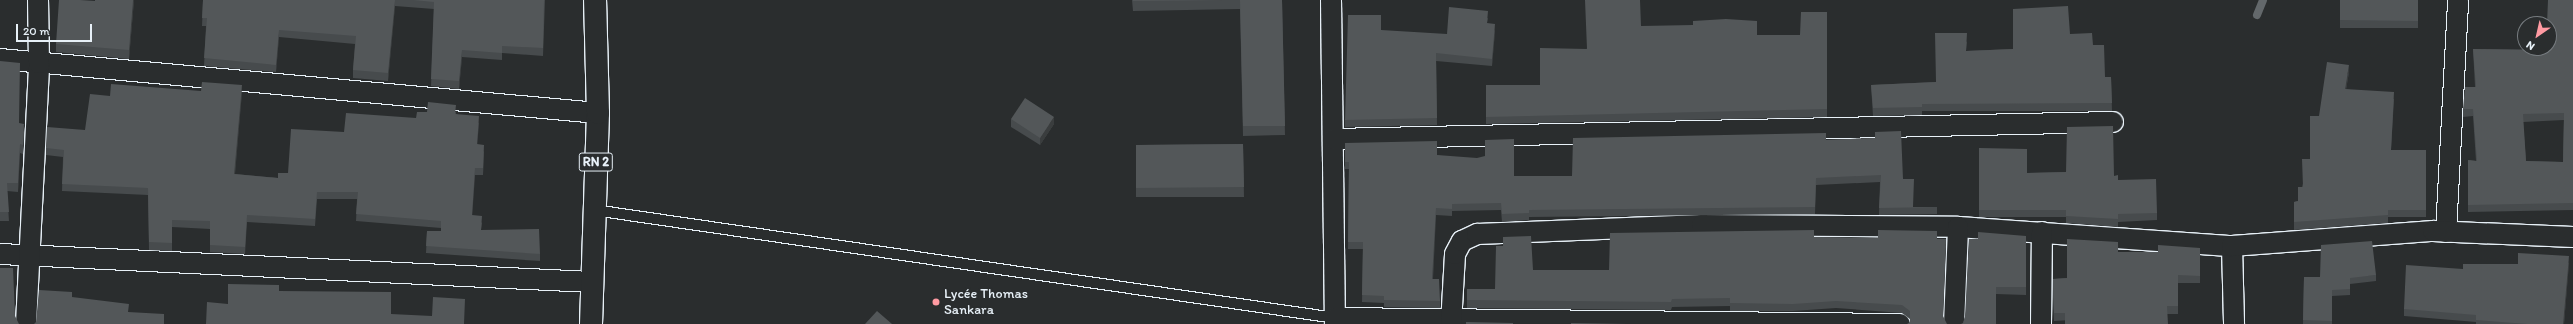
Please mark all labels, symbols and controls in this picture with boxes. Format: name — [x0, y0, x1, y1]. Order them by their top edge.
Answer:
scale bar — [18, 16, 94, 42]
north arrow — [2517, 16, 2557, 56]
text: 20 m — [23, 24, 50, 38]
text: N — [2524, 38, 2537, 53]
road number: RN 2 — [578, 151, 614, 173]
place label: Lycée Thomas Sankara — [944, 286, 1027, 318]
marker: Lycée Thomas Sankara — [931, 297, 941, 307]

